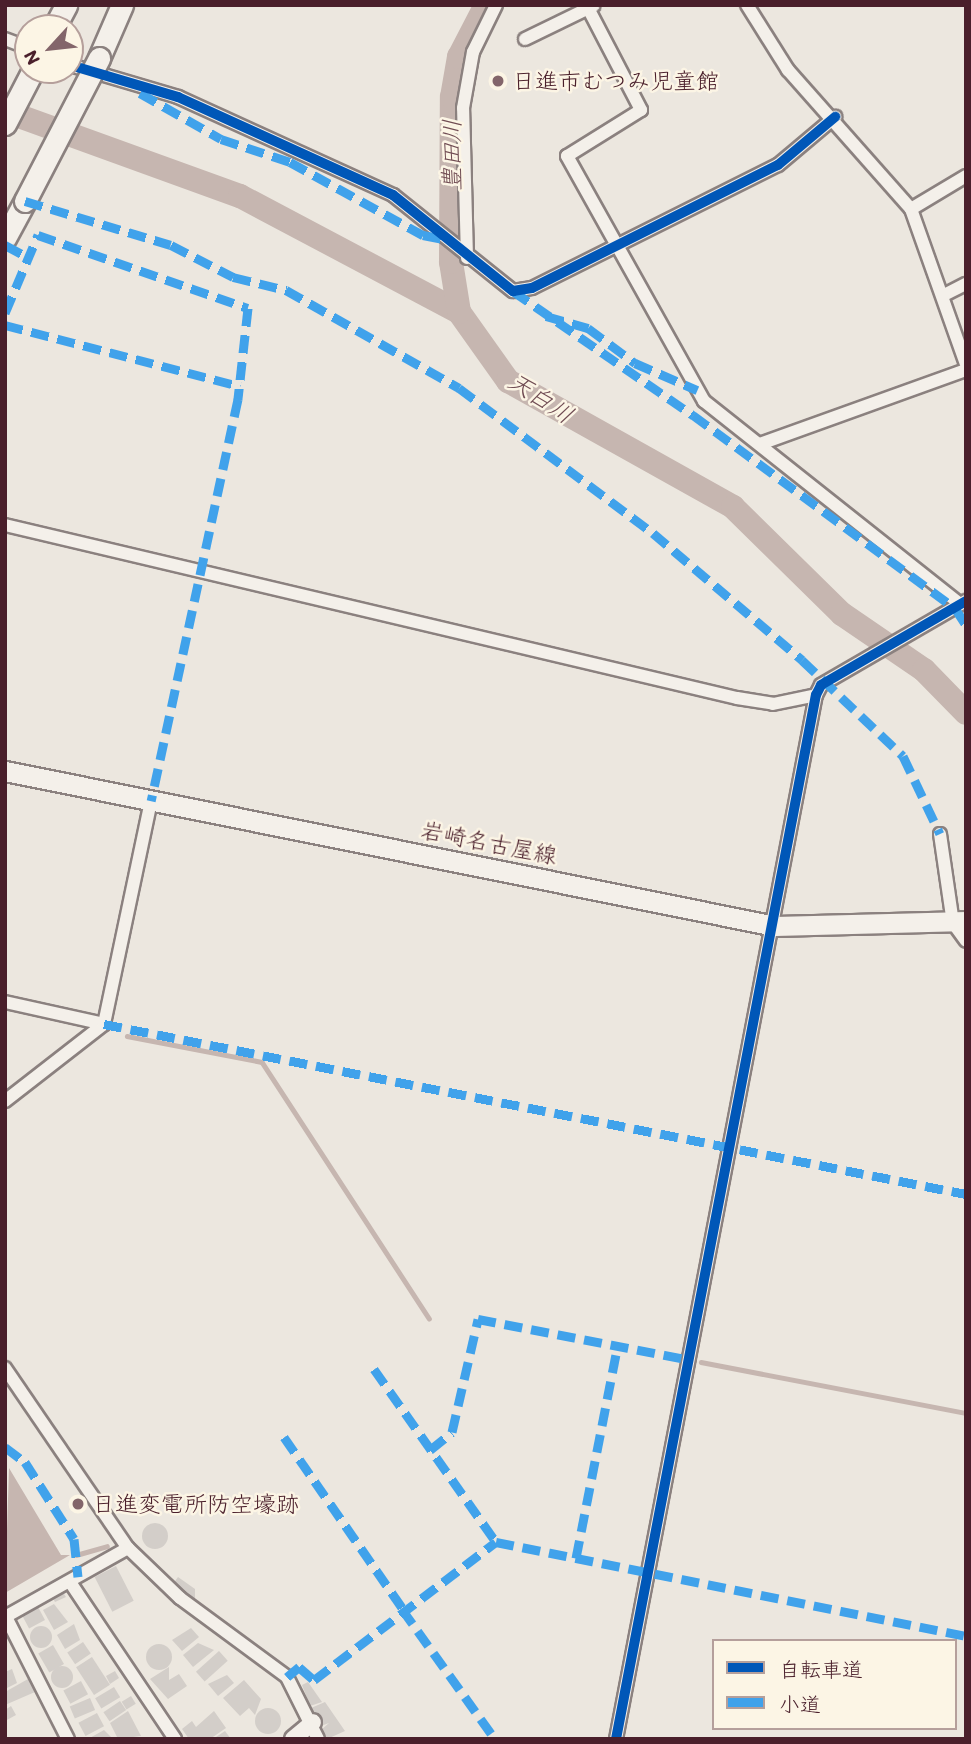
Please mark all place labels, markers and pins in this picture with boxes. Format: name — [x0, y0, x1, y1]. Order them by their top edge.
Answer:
place label: 日進市むつみ児童館 — [512, 67, 719, 95]
marker: 日進市むつみ児童館 — [490, 73, 506, 89]
place label: 日進変電所防空壕跡 — [92, 1490, 299, 1518]
marker: 日進変電所防空壕跡 — [70, 1496, 86, 1512]

